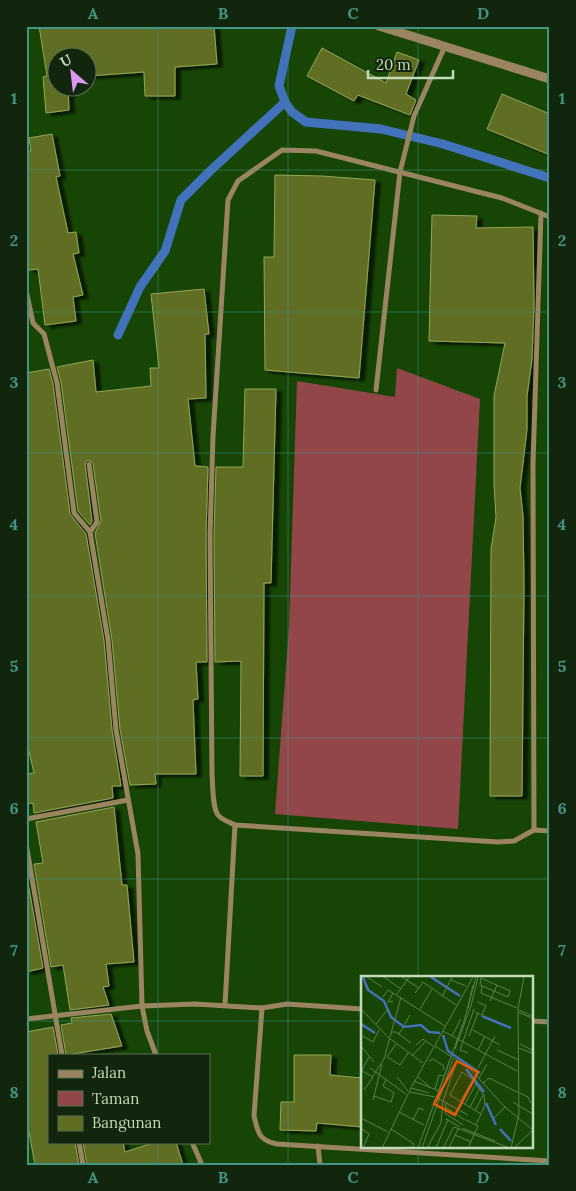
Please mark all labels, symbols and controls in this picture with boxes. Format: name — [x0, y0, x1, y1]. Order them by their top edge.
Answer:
text: A — [88, 3, 99, 23]
text: B — [218, 3, 229, 23]
text: C — [347, 3, 359, 23]
text: D — [477, 3, 489, 23]
north arrow — [48, 48, 98, 98]
scale bar — [368, 48, 454, 80]
text: U — [57, 50, 75, 71]
text: 20 m — [376, 55, 411, 74]
text: 1 — [11, 88, 17, 108]
text: 1 — [559, 88, 565, 108]
text: 2 — [10, 230, 18, 250]
text: 2 — [558, 230, 566, 250]
text: 3 — [10, 372, 19, 392]
text: 3 — [558, 372, 567, 392]
text: 4 — [10, 514, 19, 534]
text: 4 — [558, 514, 567, 534]
text: 5 — [10, 656, 19, 676]
text: 5 — [558, 656, 567, 676]
text: 6 — [9, 798, 19, 818]
text: 6 — [557, 798, 567, 818]
text: 7 — [10, 940, 18, 960]
text: 7 — [558, 940, 566, 960]
inset map — [361, 976, 534, 1148]
legend — [48, 1054, 210, 1144]
text: Jalan — [91, 1063, 126, 1082]
text: 8 — [9, 1082, 19, 1102]
text: 8 — [557, 1082, 567, 1102]
text: Taman — [92, 1089, 139, 1108]
text: Bangunan — [92, 1113, 161, 1132]
text: A — [88, 1167, 99, 1187]
text: B — [218, 1167, 229, 1187]
text: C — [347, 1167, 359, 1187]
text: D — [477, 1167, 489, 1187]

